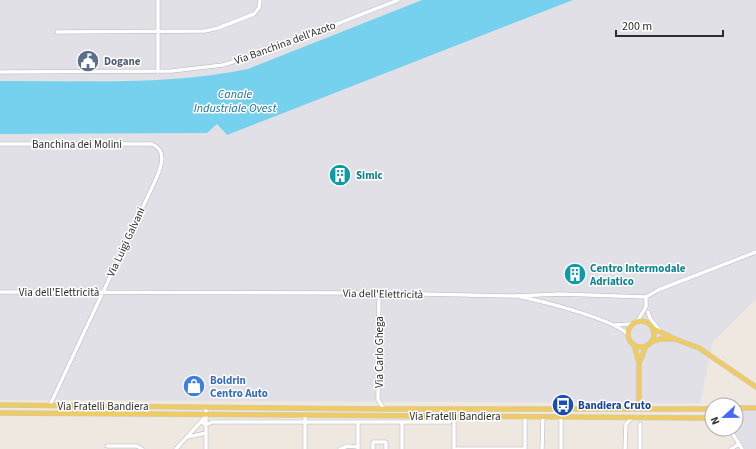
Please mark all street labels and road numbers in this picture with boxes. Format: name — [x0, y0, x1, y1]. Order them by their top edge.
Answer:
street label: Via Banchina dell'Azoto — [232, 18, 338, 68]
street label: Banchina dei Molini — [32, 137, 122, 152]
street label: Via Luigi Galvani — [103, 205, 149, 279]
street label: Via dell'Elettricità — [19, 285, 99, 300]
street label: Via dell'Elettricità — [343, 286, 423, 302]
street label: Via Carlo Ghega — [372, 316, 387, 388]
street label: Via Fratelli Bandiera — [57, 399, 149, 414]
street label: Via Fratelli Bandiera — [409, 409, 501, 424]

